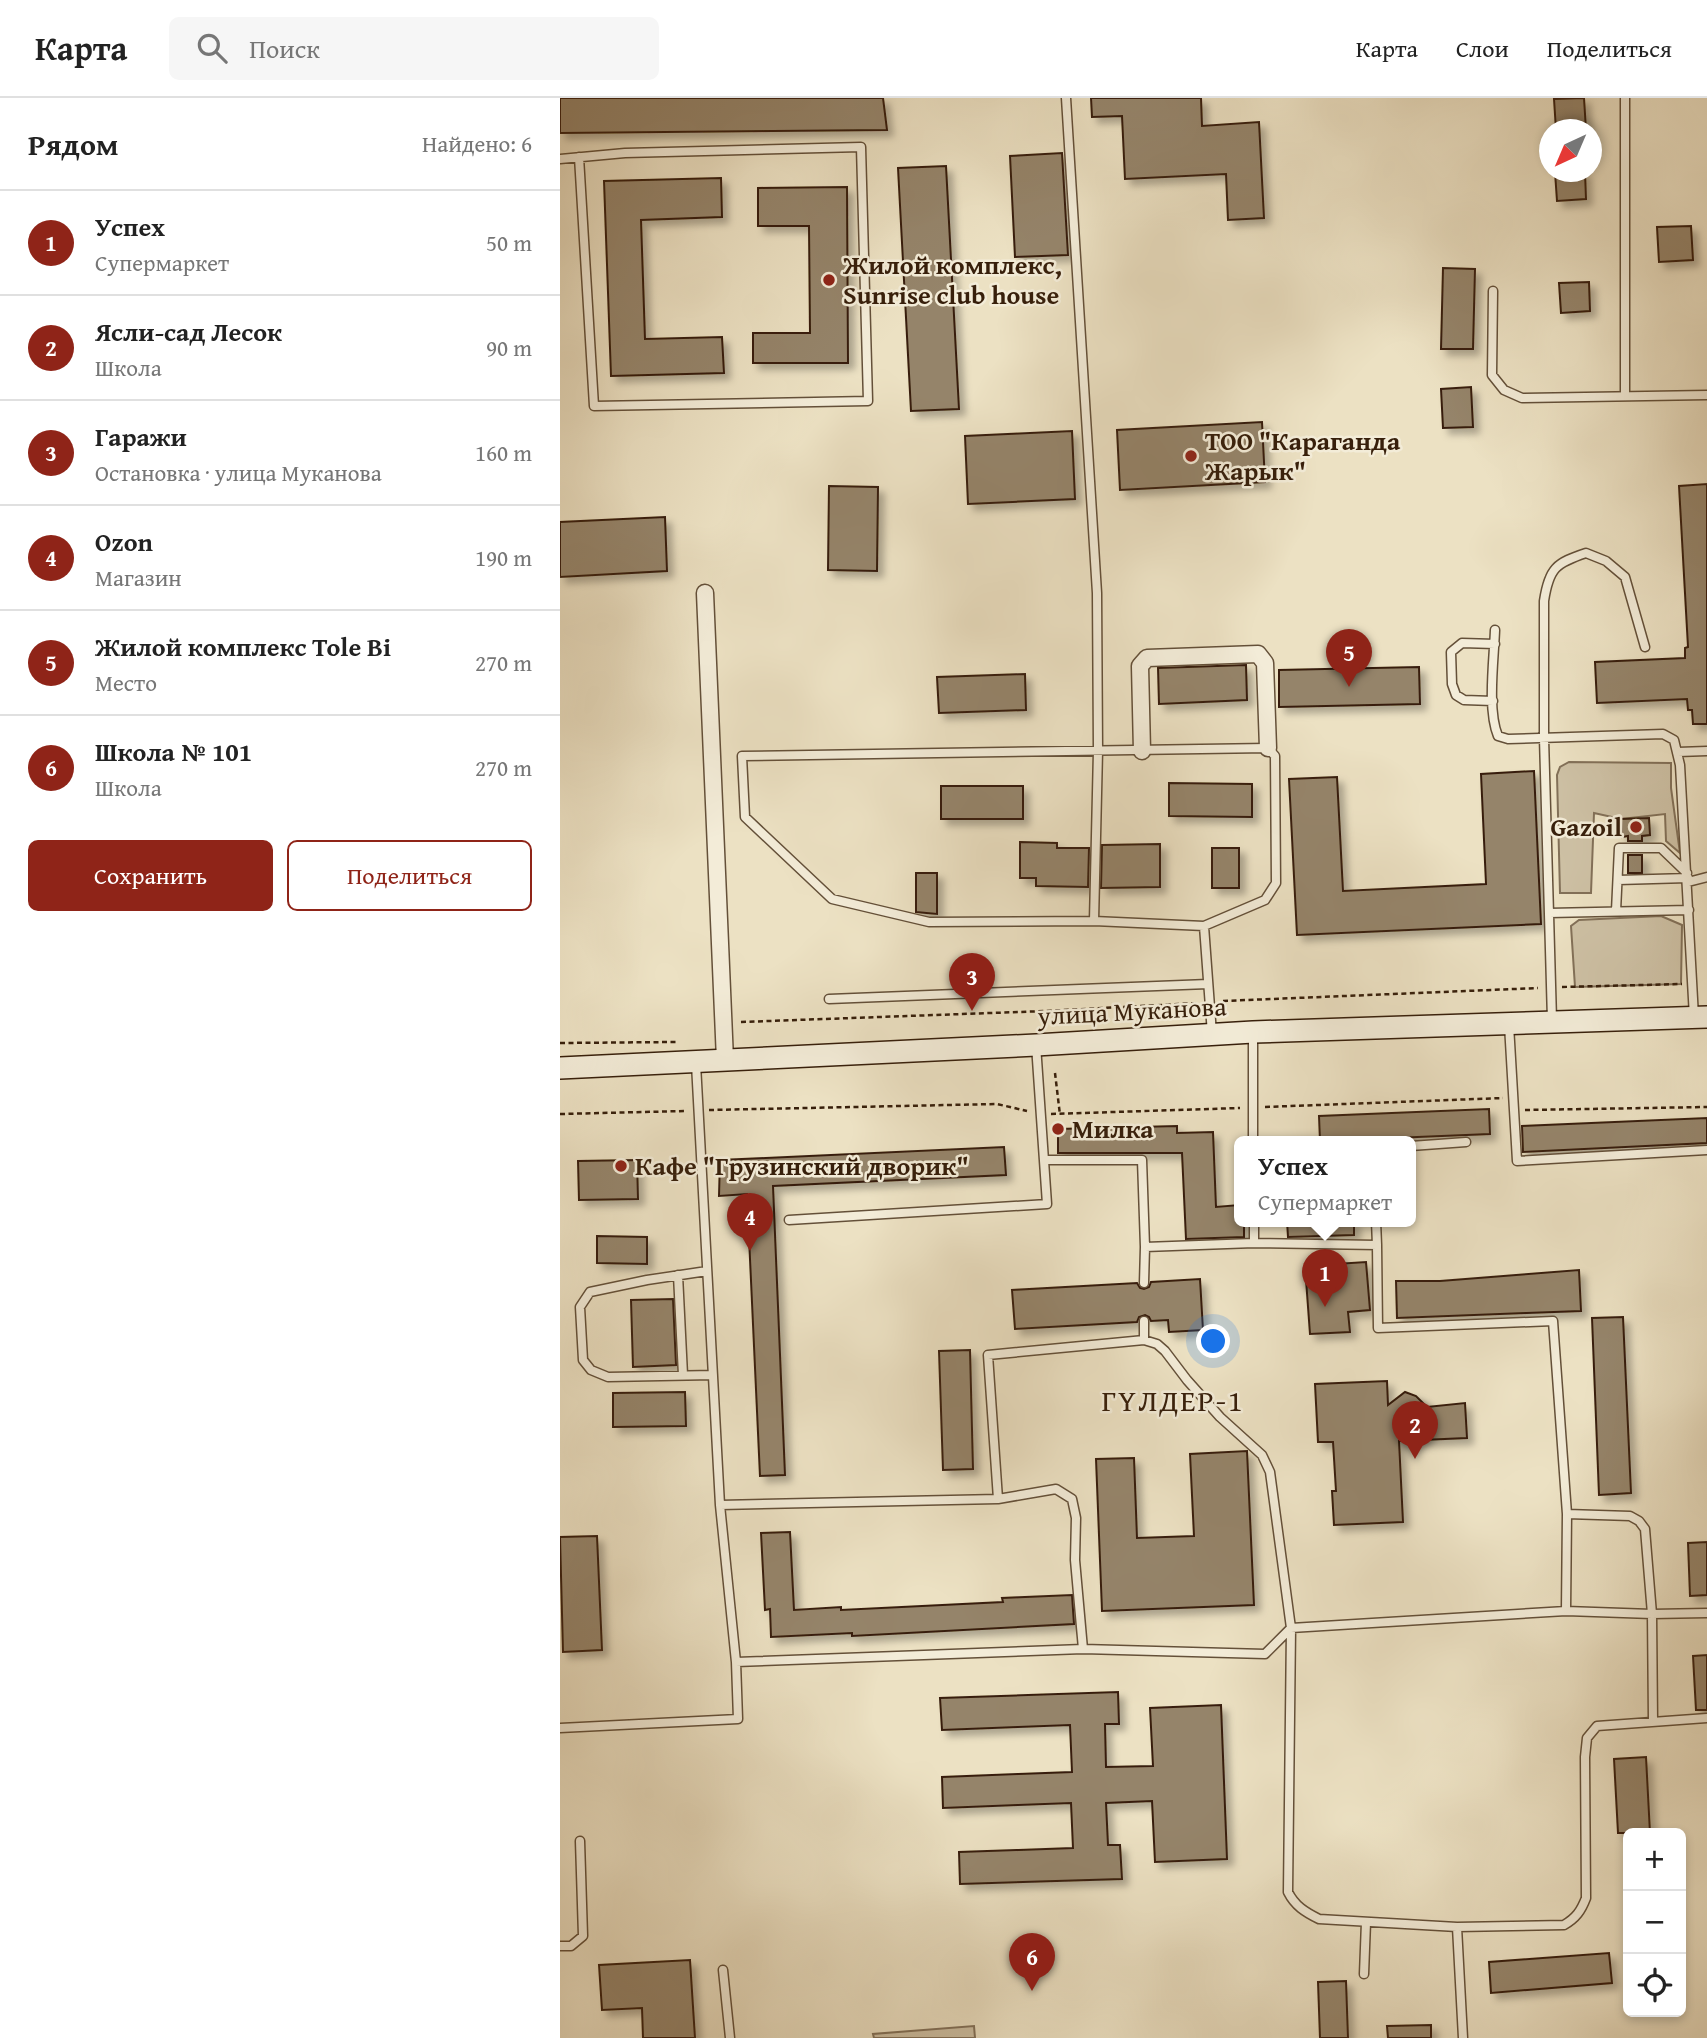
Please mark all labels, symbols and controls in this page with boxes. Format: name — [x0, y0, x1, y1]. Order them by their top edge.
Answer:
search box — [169, 17, 659, 80]
text: Карта — [35, 24, 127, 72]
icon: search — [193, 29, 231, 67]
text: Поиск — [249, 29, 320, 68]
text: Карта — [1356, 31, 1418, 66]
text: Слои — [1456, 31, 1509, 66]
text: Поделиться — [1547, 31, 1672, 66]
north arrow — [1539, 119, 1602, 182]
text: Рядом — [28, 122, 119, 166]
text: Найдено: 6 — [422, 127, 532, 160]
text: Успех — [95, 207, 165, 246]
text: 1 — [45, 226, 57, 259]
text: 50 m — [486, 226, 532, 259]
place label: Жилой комплекс, Sunrise club house — [842, 245, 1062, 314]
text: Супермаркет — [95, 246, 229, 279]
marker: Жилой комплекс, Sunrise club house — [821, 272, 837, 288]
text: Ясли-сад Лесок — [95, 312, 282, 351]
text: 2 — [45, 331, 57, 364]
text: 90 m — [486, 331, 532, 364]
text: Школа — [95, 351, 162, 384]
text: Гаражи — [95, 417, 187, 456]
place label: ТОО "Караганда Жарык" — [1204, 421, 1401, 490]
text: 3 — [45, 436, 57, 469]
text: 160 m — [475, 436, 532, 469]
marker: ТОО "Караганда Жарык" — [1183, 448, 1199, 464]
text: Остановка · улица Муканова — [95, 456, 382, 489]
text: Ozon — [95, 522, 153, 561]
text: 4 — [45, 541, 57, 574]
text: 190 m — [475, 541, 532, 574]
text: Магазин — [95, 561, 182, 594]
text: Жилой комплекс Tole Bi — [95, 627, 391, 666]
pin: 5 — [1326, 629, 1372, 687]
text: 5 — [45, 646, 57, 679]
text: 270 m — [475, 646, 532, 679]
text: Место — [95, 666, 157, 699]
text: Школа № 101 — [95, 732, 252, 771]
text: 6 — [45, 751, 57, 784]
text: 270 m — [475, 751, 532, 784]
text: Школа — [95, 771, 162, 804]
place label: Gazoil — [1551, 807, 1622, 846]
marker: Gazoil — [1628, 819, 1644, 835]
button: Сохранить — [28, 840, 273, 911]
button: Поделиться — [287, 840, 532, 911]
pin: 3 — [949, 953, 995, 1011]
street label: улица Муканова — [1036, 986, 1228, 1035]
place label: Милка — [1072, 1109, 1154, 1148]
marker: Милка — [1050, 1121, 1066, 1137]
popup — [1234, 1136, 1416, 1227]
place label: Кафе "Грузинский дворик" — [635, 1146, 969, 1185]
text: Успех — [1258, 1146, 1328, 1185]
marker: Кафе "Грузинский дворик" — [613, 1158, 629, 1174]
text: Супермаркет — [1258, 1185, 1392, 1218]
pin: 4 — [727, 1193, 773, 1251]
pin: 1 — [1302, 1249, 1348, 1307]
your location — [1196, 1324, 1230, 1358]
district label: ГҮЛДЕР-1 — [1102, 1378, 1244, 1422]
pin: 2 — [1392, 1401, 1438, 1459]
map controls — [1623, 1828, 1686, 2017]
button: + — [1623, 1828, 1686, 1891]
button: − — [1623, 1891, 1686, 1954]
pin: 6 — [1009, 1933, 1055, 1991]
button: locate — [1623, 1954, 1686, 2017]

